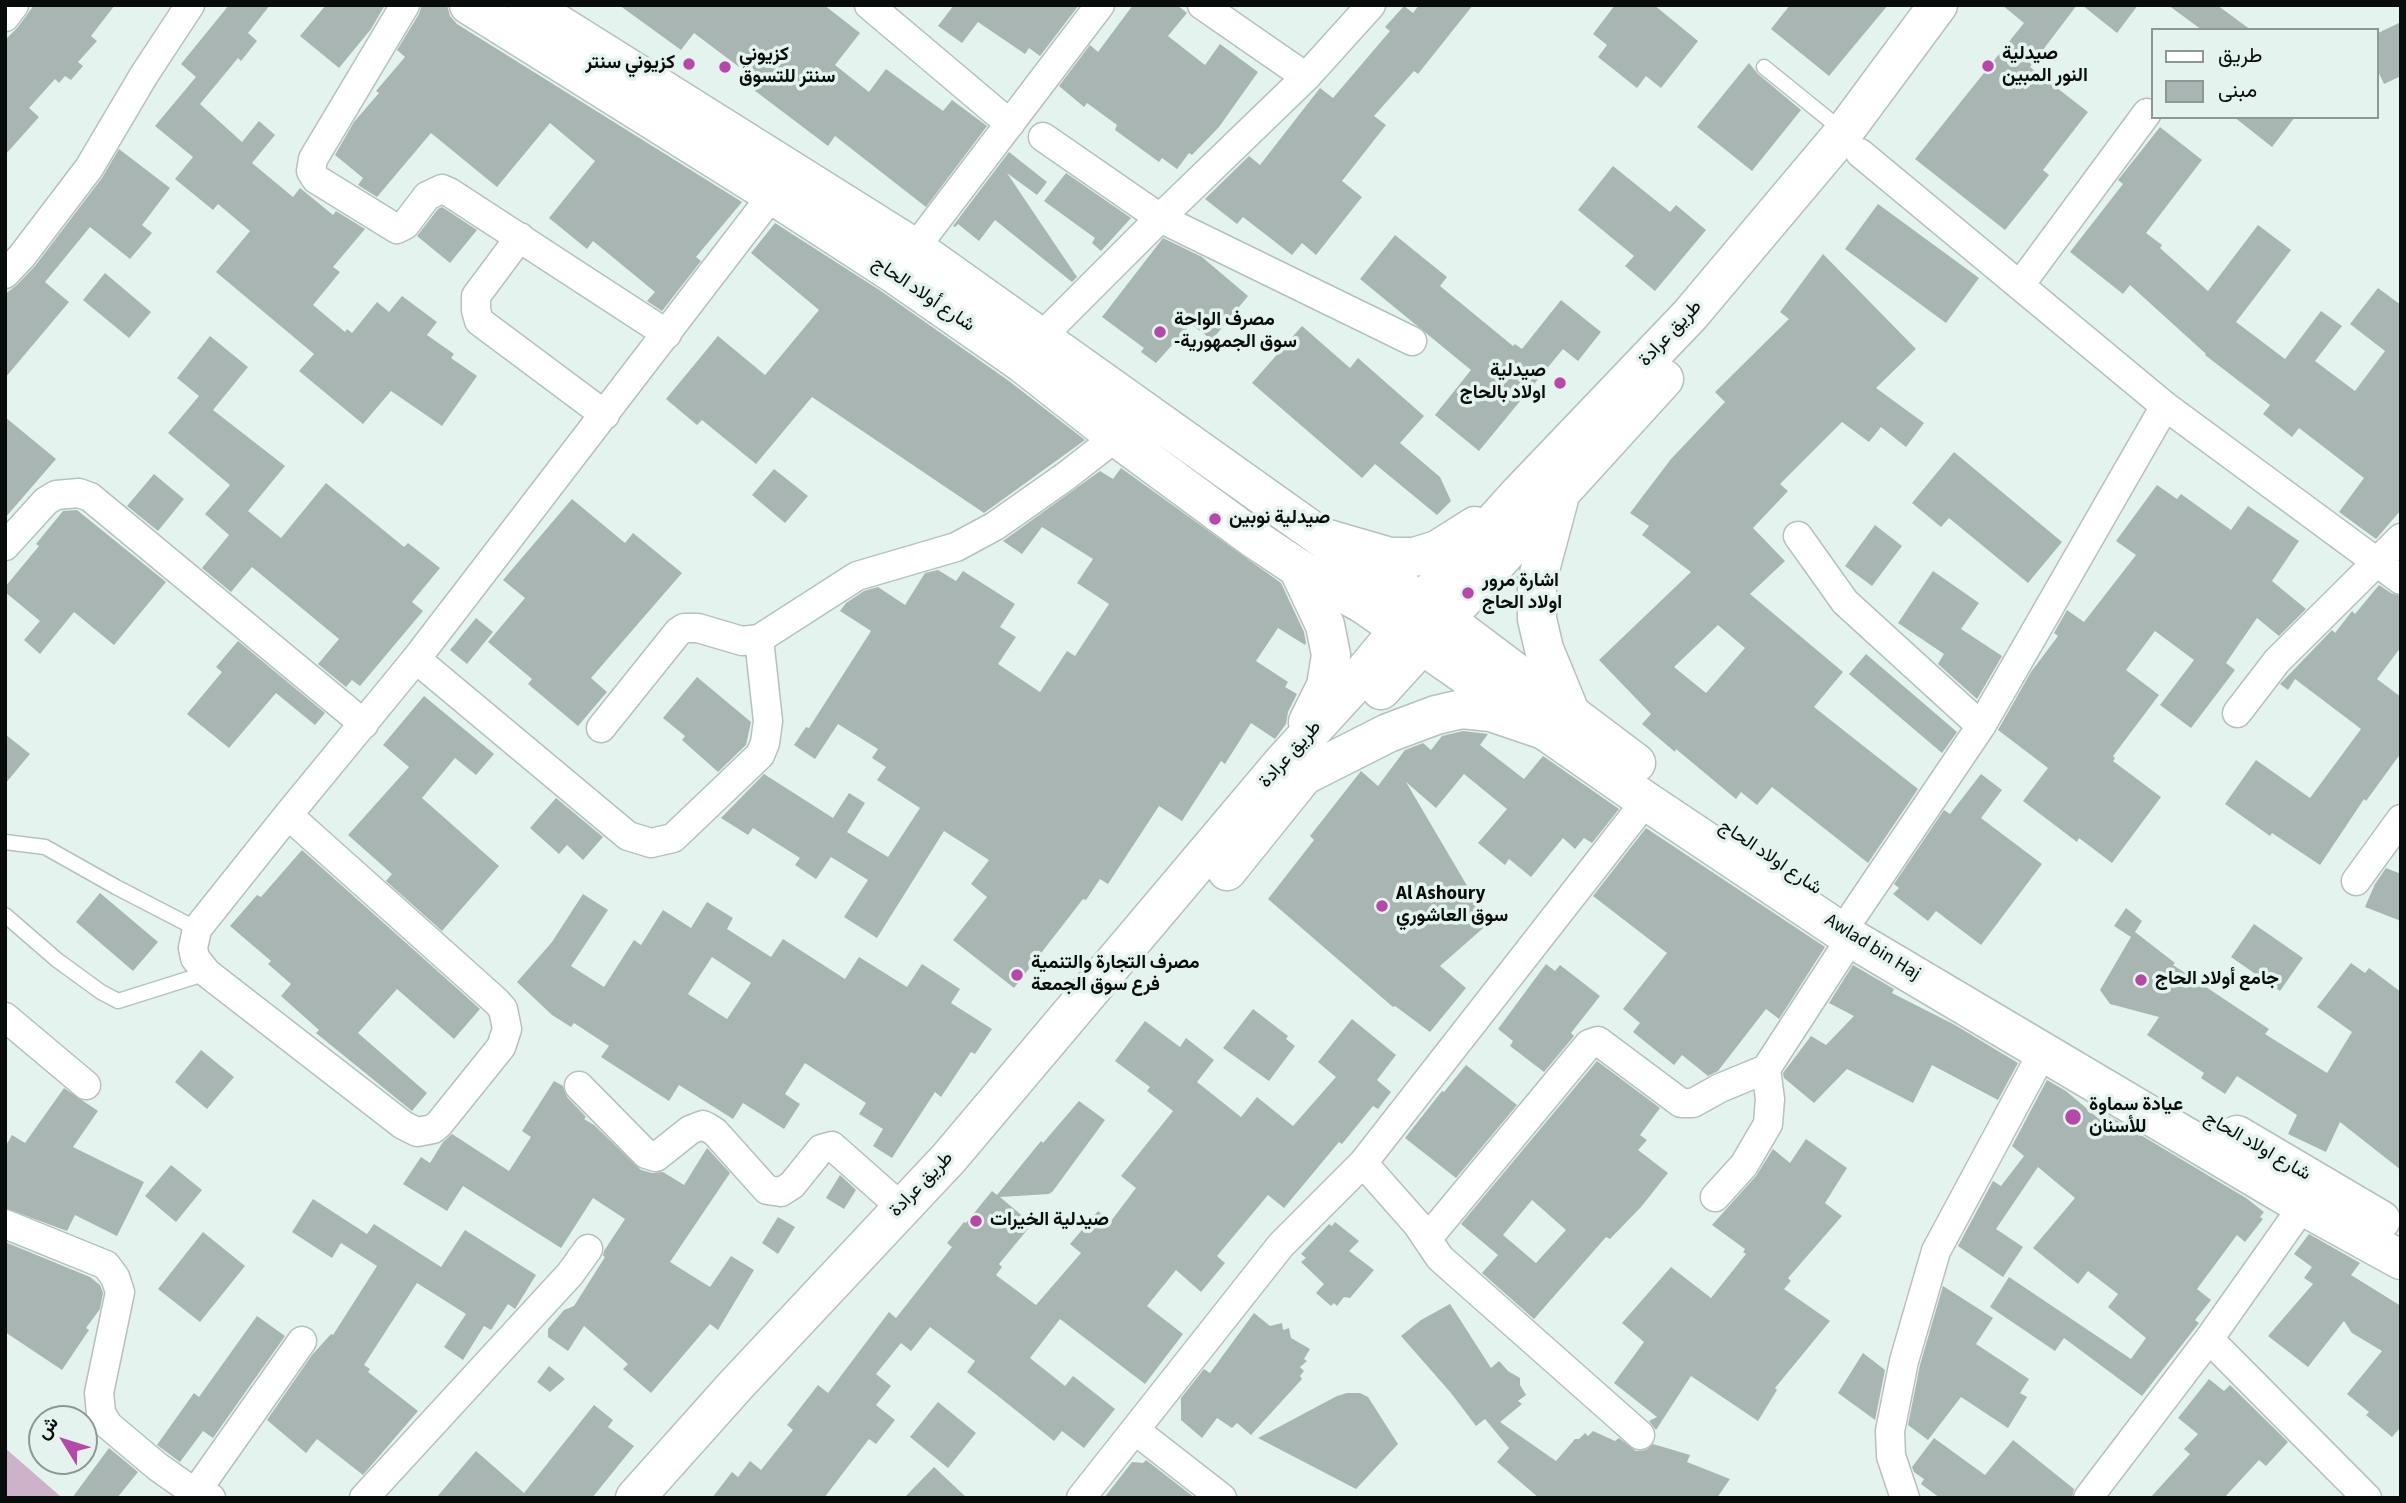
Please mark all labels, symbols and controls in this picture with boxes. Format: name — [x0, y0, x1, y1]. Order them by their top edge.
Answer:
legend — [2150, 28, 2378, 119]
text: طريق — [2218, 40, 2263, 70]
place label: صيدلية النور المبين — [2002, 44, 2088, 88]
place label: كزيوني سنتر للتسوق — [739, 45, 835, 89]
place label: كزيوني سنتر — [585, 53, 675, 75]
marker: كزيوني سنتر — [681, 56, 697, 72]
marker: صيدلية النور المبين — [1980, 58, 1996, 74]
marker: كزيوني سنتر للتسوق — [717, 59, 733, 75]
text: مبنى — [2218, 75, 2257, 105]
street label: شارع أولاد الحاج — [867, 252, 979, 338]
street label: طريق عرادة — [1635, 296, 1707, 372]
place label: مصرف الواحة -سوق الجمهورية — [1174, 310, 1297, 354]
marker: مصرف الواحة -سوق الجمهورية — [1152, 324, 1168, 340]
place label: صيدلية اولاد بالحاج — [1460, 361, 1546, 405]
marker: صيدلية اولاد بالحاج — [1552, 375, 1568, 391]
place label: صيدلية نوبين — [1229, 508, 1330, 530]
marker: صيدلية نوبين — [1207, 511, 1223, 527]
place label: اشارة مرور اولاد الحاج — [1482, 571, 1562, 615]
marker: اشارة مرور اولاد الحاج — [1460, 585, 1476, 601]
street label: طريق عرادة — [1255, 717, 1327, 793]
street label: شارع اولاد الحاج — [1714, 815, 1826, 901]
place label: Al Ashoury سوق العاشوري — [1396, 884, 1508, 928]
marker: Al Ashoury سوق العاشوري — [1374, 898, 1390, 914]
street label: Awlad bin Haj — [1820, 910, 1924, 986]
place label: مصرف التجارة والتنمية فرع سوق الجمعة — [1031, 953, 1200, 997]
marker: مصرف التجارة والتنمية فرع سوق الجمعة — [1009, 967, 1025, 983]
place label: جامع أولاد الحاج — [2155, 969, 2279, 991]
marker: جامع أولاد الحاج — [2133, 972, 2149, 988]
place label: عيادة سماوة للأسنان — [2089, 1095, 2183, 1139]
marker: عيادة سماوة للأسنان — [2063, 1107, 2083, 1127]
street label: شارع اولاد الحاج — [2200, 1107, 2314, 1187]
street label: طريق عرادة — [885, 1147, 959, 1223]
place label: صيدلية الخيرات — [990, 1210, 1109, 1232]
marker: صيدلية الخيرات — [968, 1213, 984, 1229]
north arrow — [28, 1405, 98, 1475]
text: ش — [30, 1411, 65, 1445]

